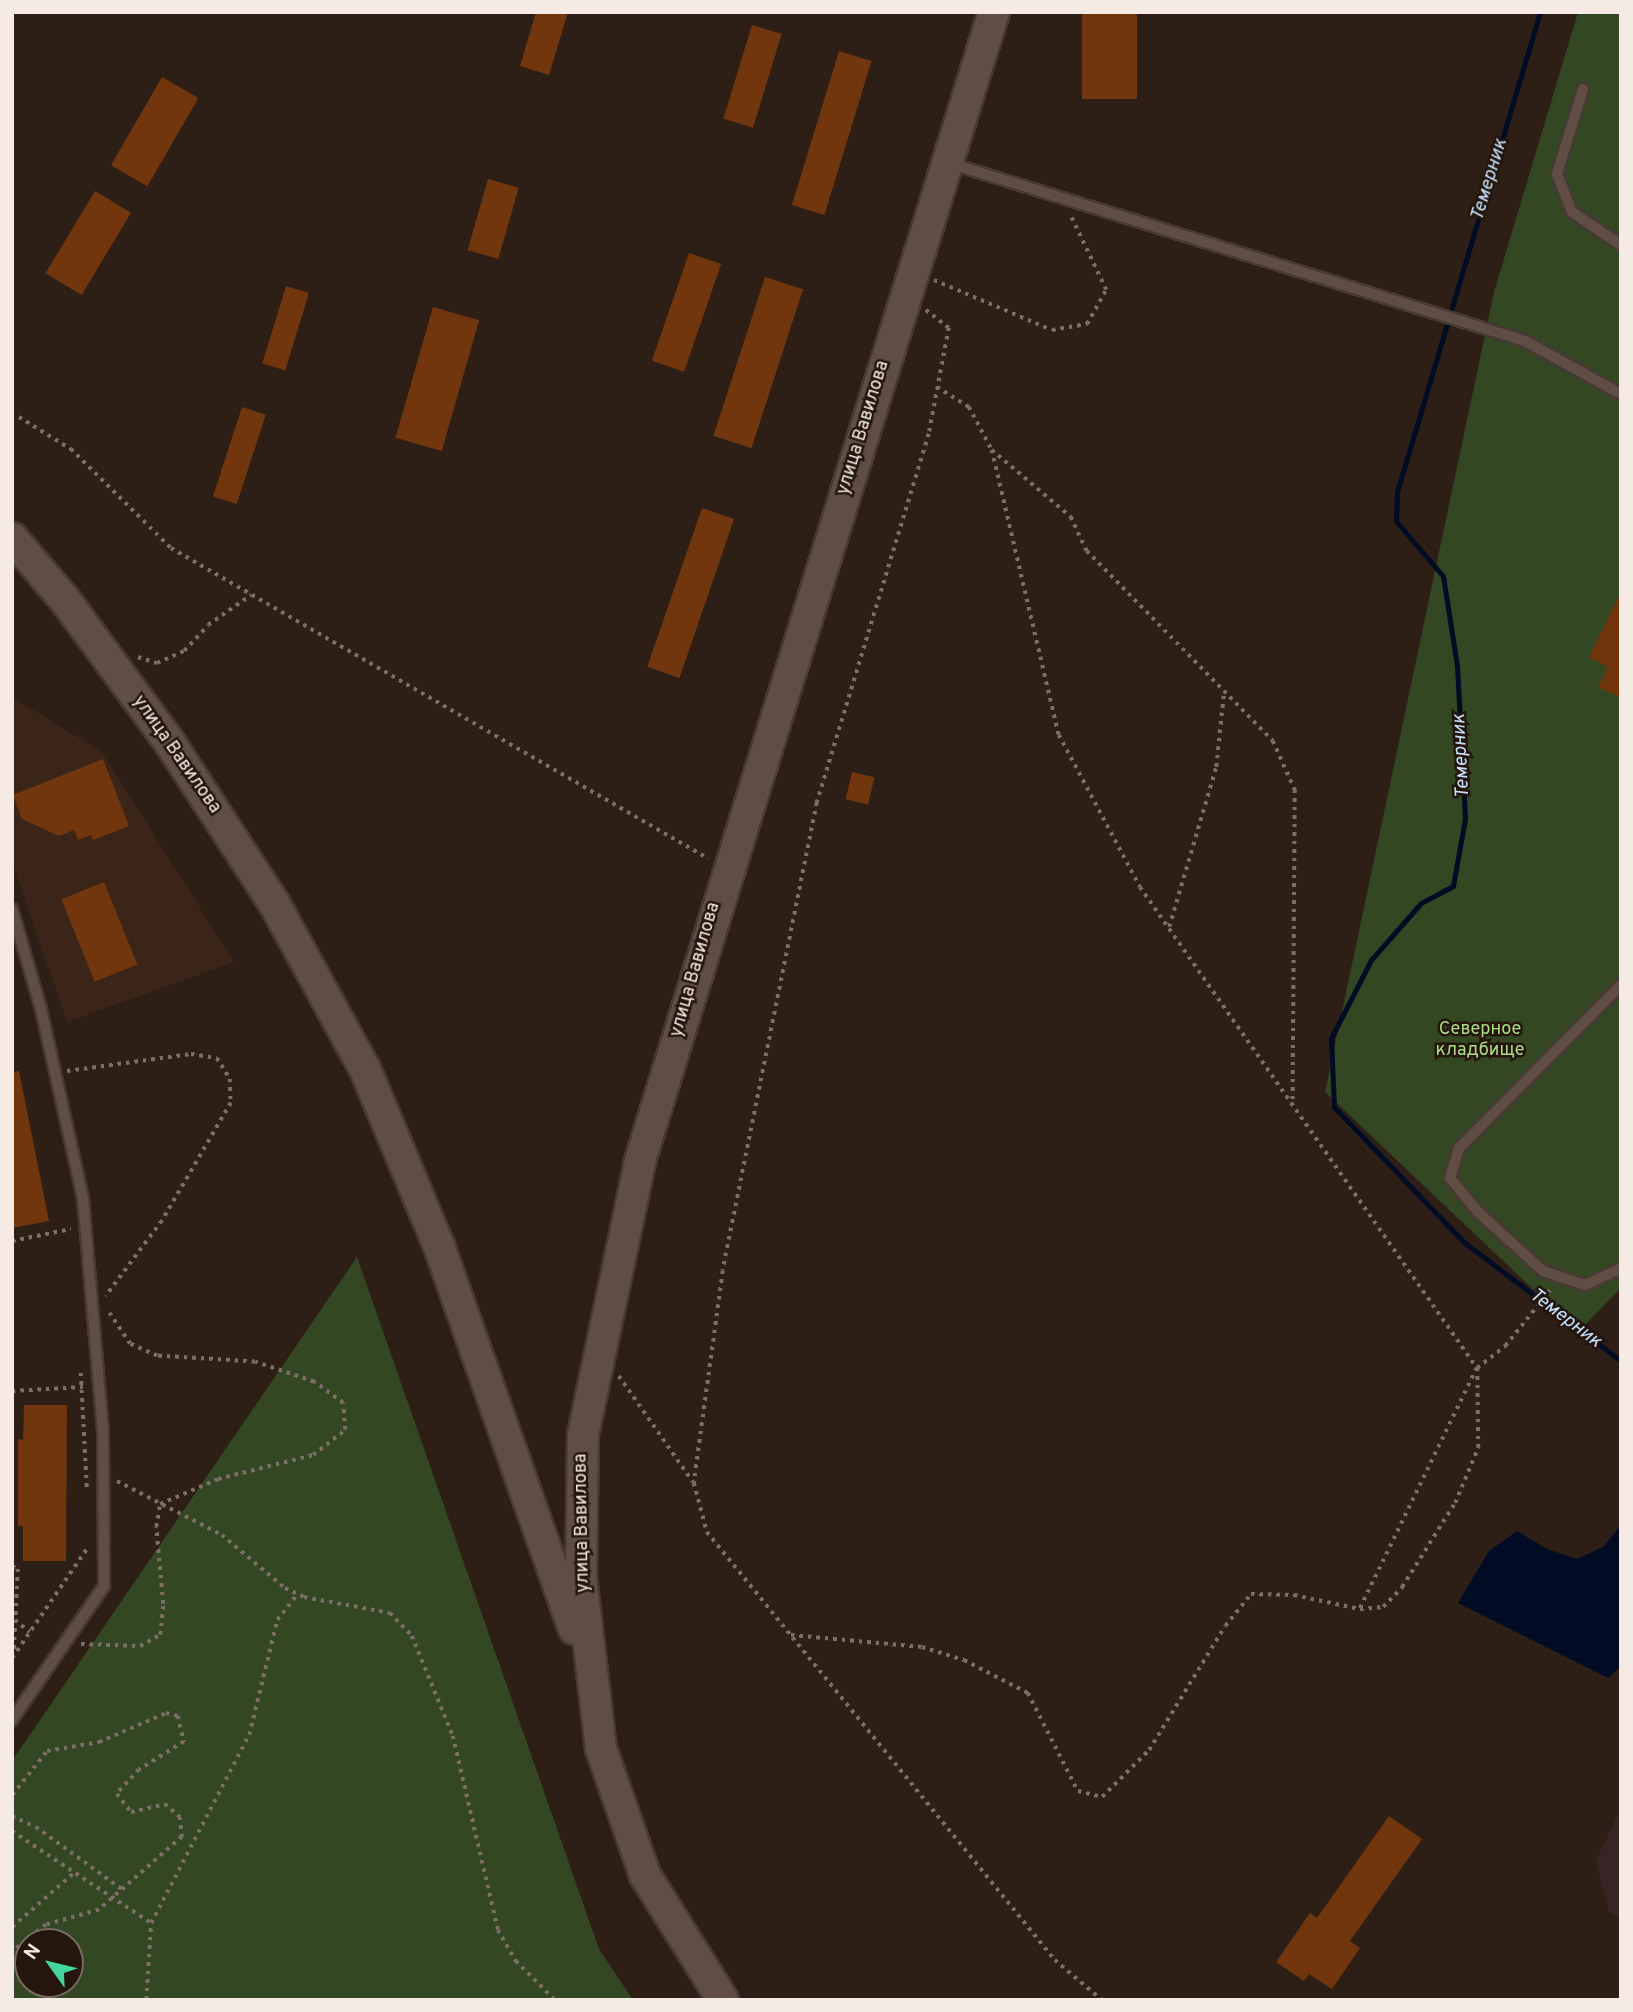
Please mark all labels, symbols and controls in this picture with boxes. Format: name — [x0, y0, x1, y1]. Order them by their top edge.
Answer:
water label: Темерник — [1467, 136, 1513, 224]
street label: улица Вавилова — [833, 358, 895, 498]
street label: улица Вавилова — [127, 692, 225, 818]
water label: Темерник — [1448, 713, 1476, 799]
street label: улица Вавилова — [666, 900, 726, 1040]
park label: Северное кладбище — [1435, 1020, 1525, 1062]
water label: Темерник — [1524, 1284, 1606, 1354]
street label: улица Вавилова — [571, 1453, 595, 1593]
north arrow — [14, 1928, 84, 1998]
text: N — [19, 1940, 47, 1965]

